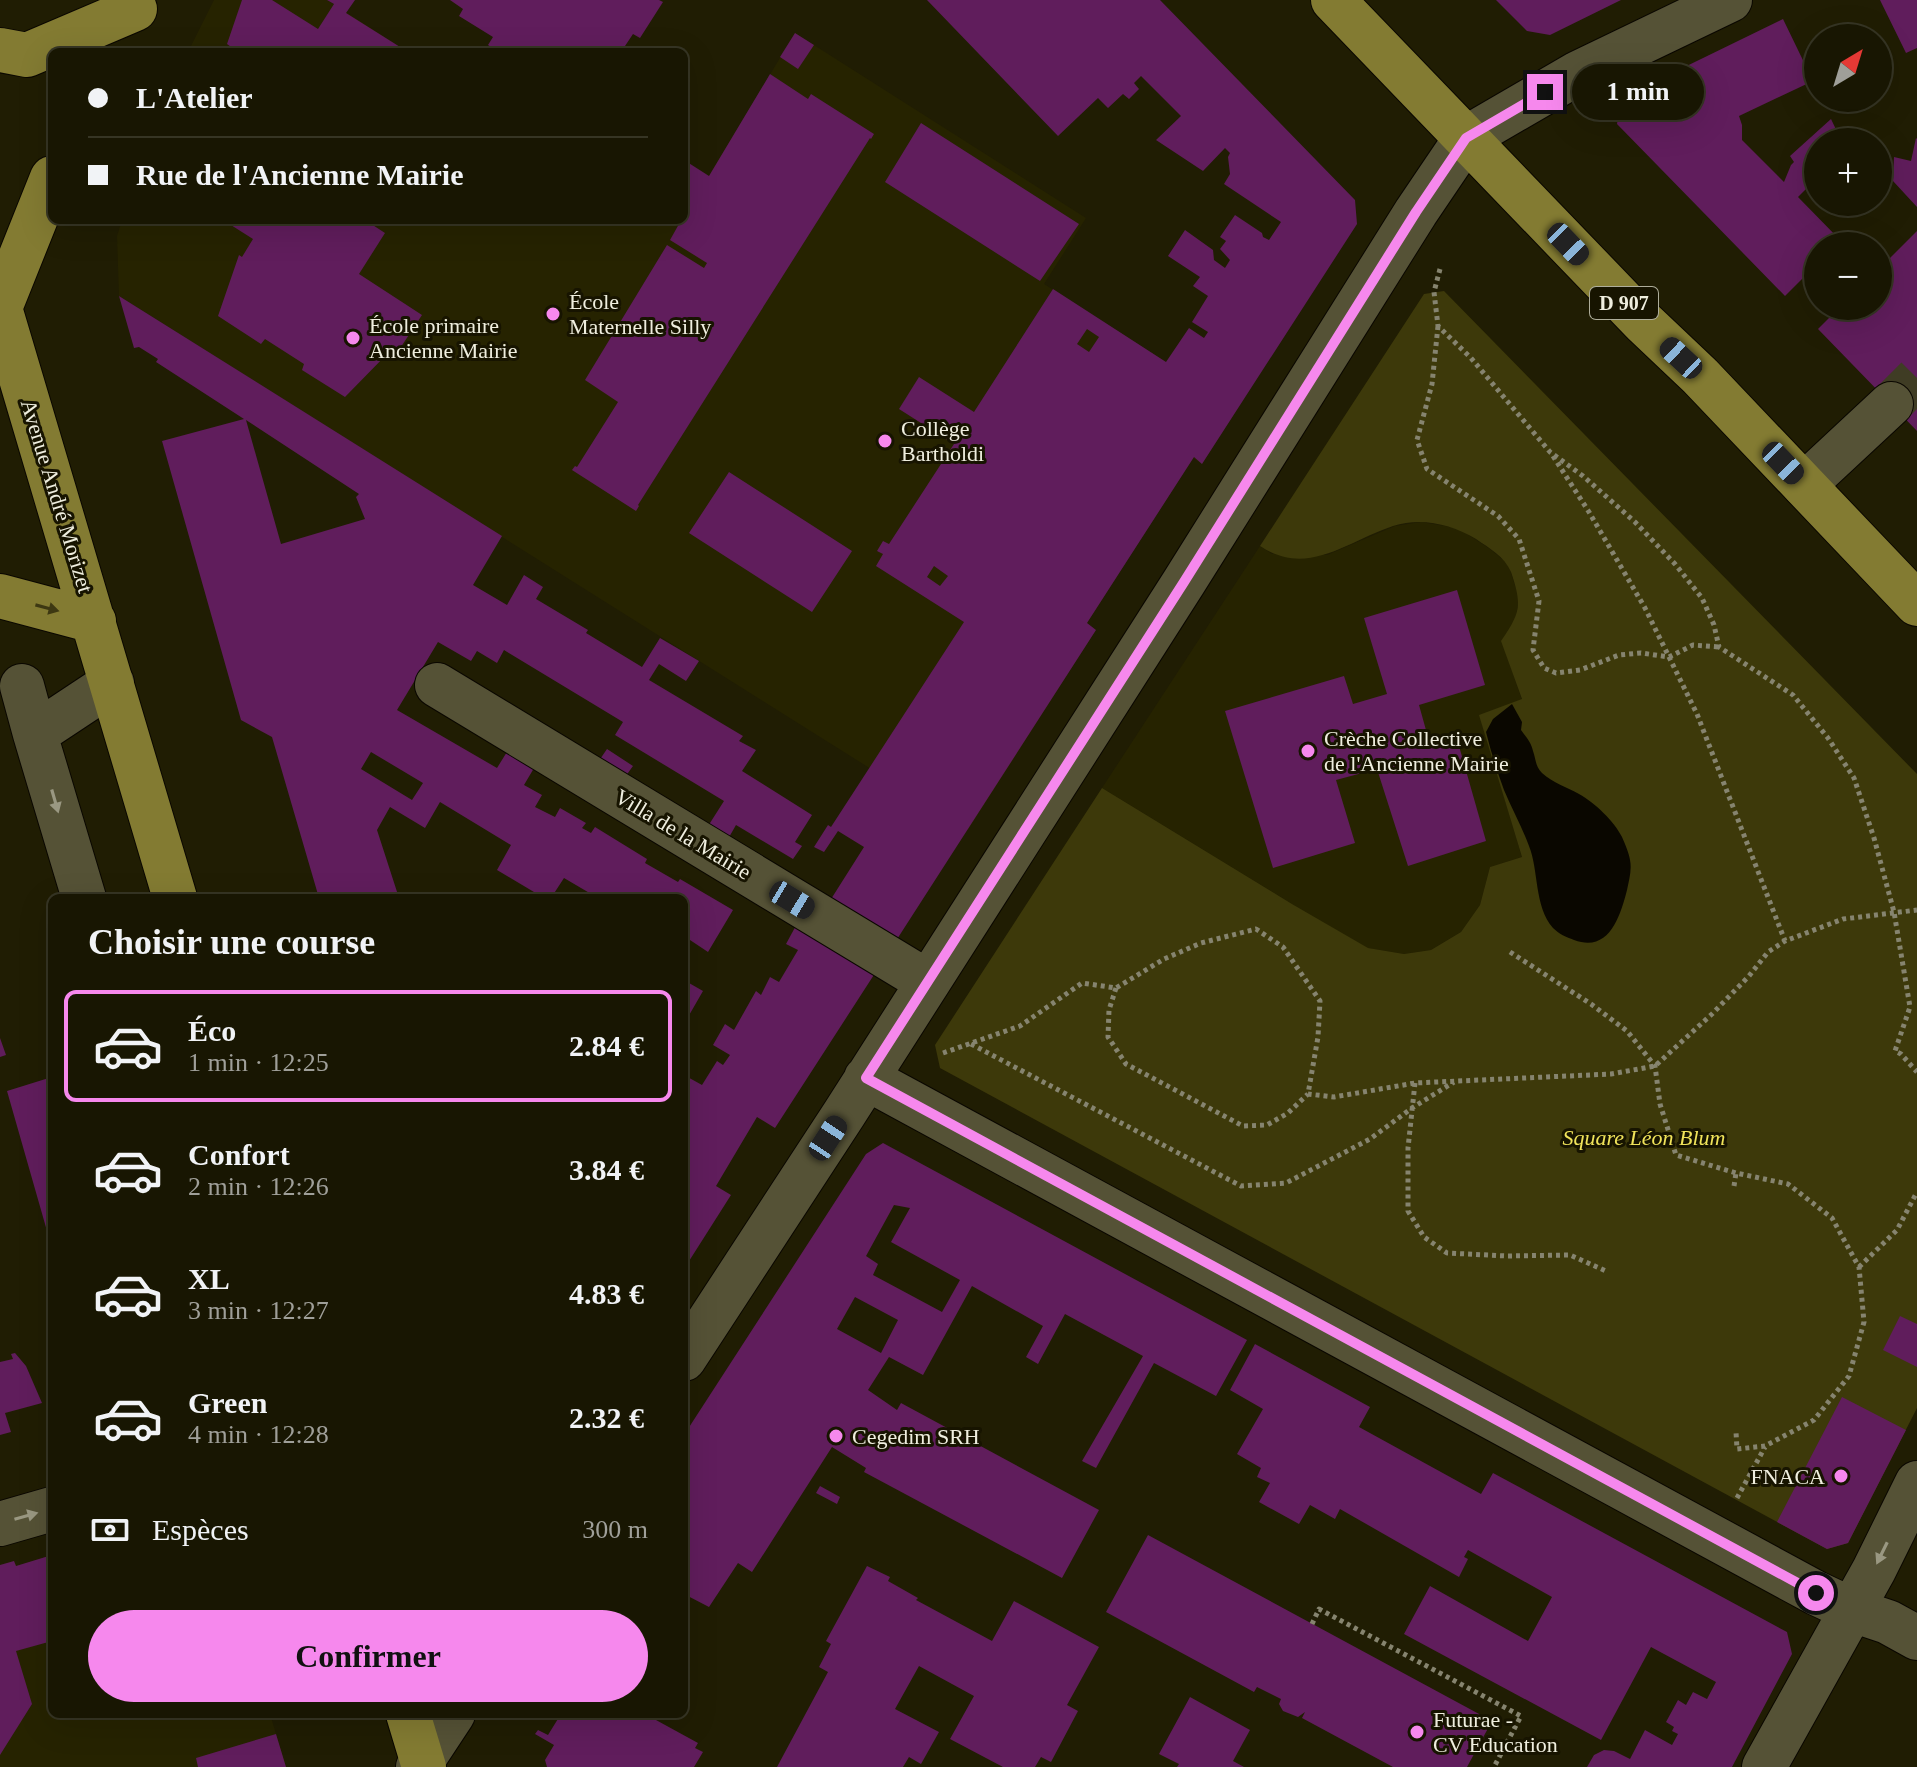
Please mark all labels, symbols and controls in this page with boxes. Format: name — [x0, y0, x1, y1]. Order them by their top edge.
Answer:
north arrow — [1804, 24, 1892, 112]
map controls — [1804, 24, 1892, 320]
callout: 1 min — [1573, 64, 1705, 120]
route end — [1527, 74, 1563, 110]
text: 1 min — [1607, 77, 1669, 106]
text: L'Atelier — [136, 81, 253, 114]
button: + — [1804, 128, 1892, 216]
text: Rue de l'Ancienne Mairie — [136, 158, 463, 191]
car — [1543, 218, 1593, 270]
button: − — [1804, 232, 1892, 320]
road number: D 907 — [1590, 287, 1658, 319]
place label: École Maternelle Silly — [569, 289, 711, 339]
marker: École Maternelle Silly — [544, 305, 562, 323]
place label: École primaire Ancienne Mairie — [369, 313, 517, 363]
marker: École primaire Ancienne Mairie — [344, 329, 362, 347]
car — [1655, 333, 1707, 383]
street label: Avenue André Morizet — [16, 396, 98, 596]
place label: Collège Bartholdi — [901, 416, 984, 466]
marker: Collège Bartholdi — [876, 432, 894, 450]
car — [1758, 437, 1808, 489]
one-way arrow — [35, 603, 60, 615]
place label: Crèche Collective de l'Ancienne Mairie — [1324, 726, 1509, 776]
marker: Crèche Collective de l'Ancienne Mairie — [1299, 742, 1317, 760]
street label: Villa de la Mairie — [610, 784, 756, 884]
one-way arrow — [49, 789, 62, 813]
car — [765, 877, 819, 923]
text: Choisir une course — [88, 922, 375, 962]
icon: car — [92, 1010, 164, 1082]
text: Éco — [188, 1014, 236, 1047]
text: 2.84 € — [569, 1029, 644, 1062]
text: 1 min · 12:25 — [188, 1048, 329, 1077]
car — [805, 1111, 851, 1165]
park label: Square Léon Blum — [1563, 1125, 1725, 1150]
icon: car — [92, 1134, 164, 1206]
text: Confort — [188, 1138, 290, 1171]
text: 3.84 € — [569, 1153, 644, 1186]
text: 2 min · 12:26 — [188, 1172, 329, 1201]
icon: car — [92, 1258, 164, 1330]
text: XL — [188, 1262, 230, 1295]
text: 4.83 € — [569, 1277, 644, 1310]
text: 3 min · 12:27 — [188, 1296, 329, 1325]
icon: car — [92, 1382, 164, 1454]
text: Green — [188, 1386, 267, 1419]
text: 2.32 € — [569, 1401, 644, 1434]
text: 4 min · 12:28 — [188, 1420, 329, 1449]
place label: Cegedim SRH — [852, 1424, 980, 1449]
marker: Cegedim SRH — [827, 1427, 845, 1445]
place label: FNACA — [1750, 1464, 1825, 1489]
marker: FNACA — [1832, 1467, 1850, 1485]
icon: cash — [88, 1508, 132, 1552]
one-way arrow — [14, 1509, 38, 1522]
text: Espèces — [152, 1513, 249, 1546]
text: 300 m — [582, 1515, 648, 1544]
one-way arrow — [1876, 1541, 1889, 1564]
route start — [1798, 1575, 1834, 1611]
button: Confirmer — [88, 1610, 648, 1702]
place label: Futurae - CV Education — [1433, 1707, 1558, 1757]
marker: Futurae - CV Education — [1408, 1723, 1426, 1741]

